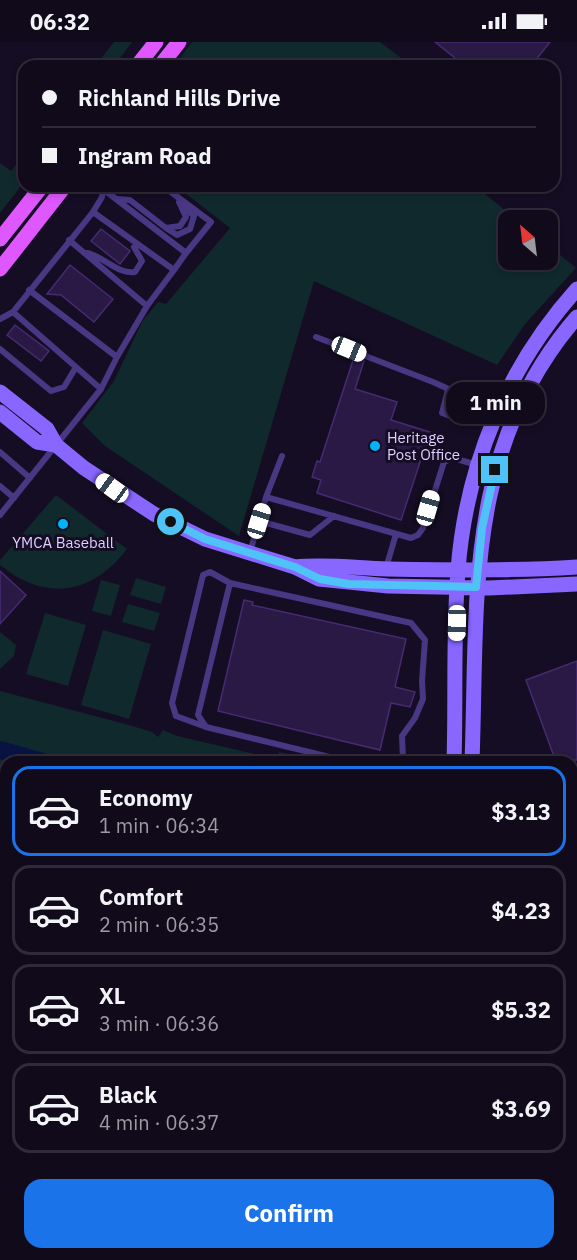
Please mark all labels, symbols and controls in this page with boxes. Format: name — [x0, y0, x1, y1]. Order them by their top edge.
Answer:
text: 06:32 — [30, 7, 90, 36]
text: Richland Hills Drive — [78, 83, 281, 112]
text: Ingram Road — [78, 141, 212, 170]
north arrow — [498, 210, 558, 270]
map controls — [498, 210, 558, 270]
car — [329, 334, 369, 364]
callout: 1 min — [446, 383, 544, 425]
text: 1 min — [469, 389, 522, 416]
place label: Heritage Post Office — [387, 428, 460, 464]
marker: Heritage Post Office — [368, 439, 382, 453]
route end — [481, 456, 508, 483]
car — [92, 470, 132, 506]
car — [414, 488, 442, 528]
car — [245, 501, 273, 541]
route start — [157, 508, 184, 535]
marker: YMCA Baseball — [56, 517, 70, 531]
place label: YMCA Baseball — [12, 533, 114, 552]
car — [448, 605, 466, 641]
text: Economy — [99, 783, 193, 812]
icon: car — [27, 784, 81, 838]
text: $3.13 — [491, 797, 551, 826]
text: 1 min · 06:34 — [99, 812, 219, 839]
text: Comfort — [99, 882, 183, 911]
icon: car — [27, 883, 81, 937]
text: $4.23 — [491, 896, 551, 925]
text: 2 min · 06:35 — [99, 911, 219, 938]
text: XL — [99, 981, 125, 1010]
icon: car — [27, 982, 81, 1036]
text: $5.32 — [491, 995, 551, 1024]
text: 3 min · 06:36 — [99, 1010, 219, 1037]
text: Black — [99, 1080, 157, 1109]
icon: car — [27, 1081, 81, 1135]
text: $3.69 — [491, 1094, 551, 1123]
text: 4 min · 06:37 — [99, 1109, 219, 1136]
button: Confirm — [24, 1179, 554, 1248]

